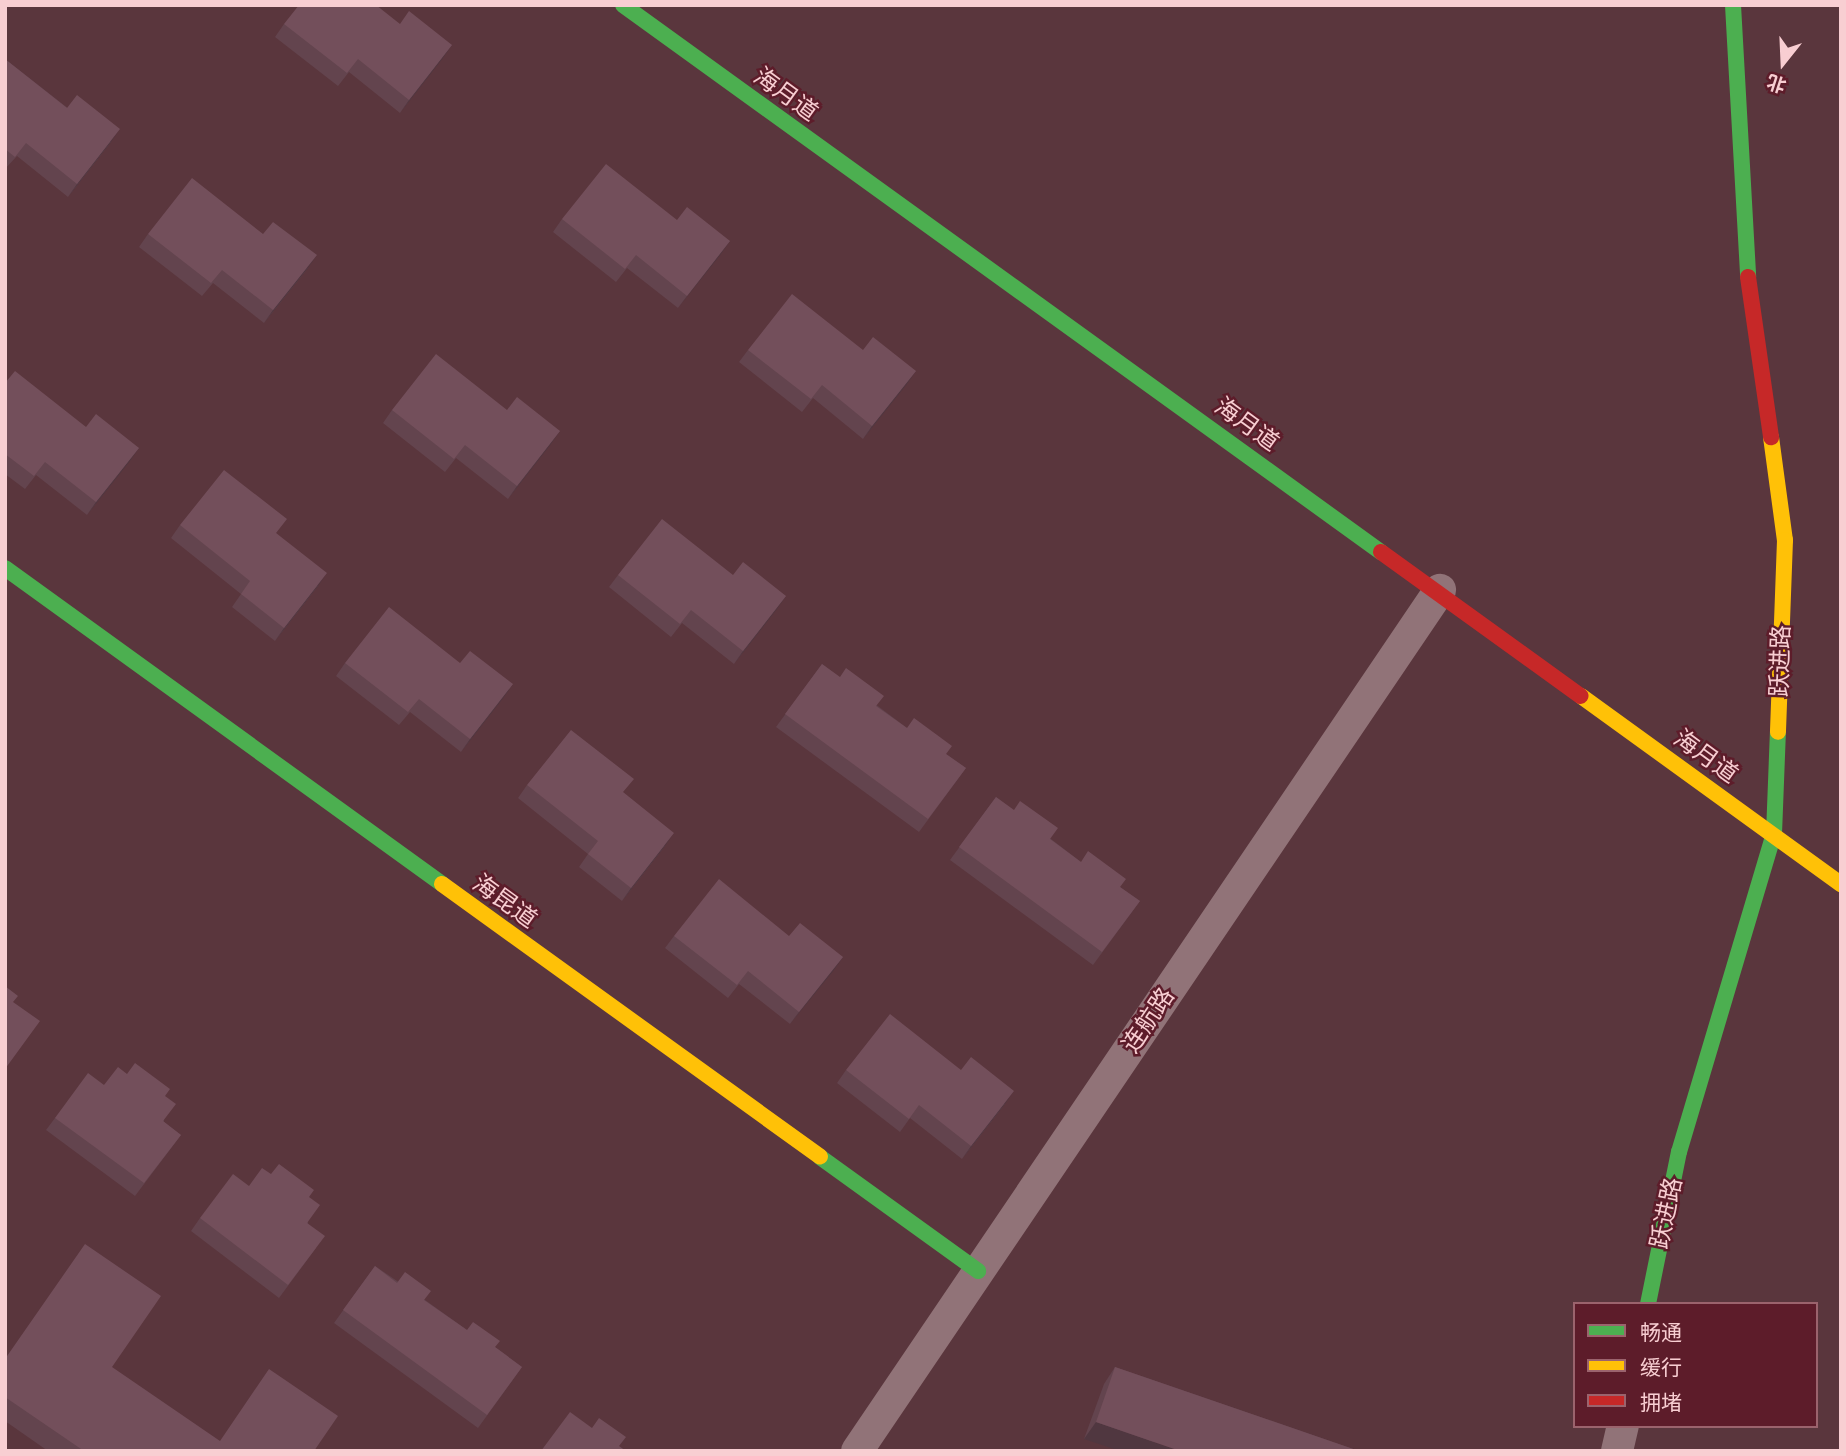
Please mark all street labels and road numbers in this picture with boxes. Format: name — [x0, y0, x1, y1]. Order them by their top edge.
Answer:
street label: 海月道 — [748, 61, 824, 127]
street label: 海月道 — [1209, 391, 1285, 457]
street label: 跃进路 — [1764, 625, 1796, 697]
street label: 海月道 — [1668, 723, 1744, 789]
street label: 海昆道 — [467, 868, 543, 934]
street label: 连航路 — [1116, 982, 1180, 1058]
street label: 跃进路 — [1644, 1175, 1688, 1251]

